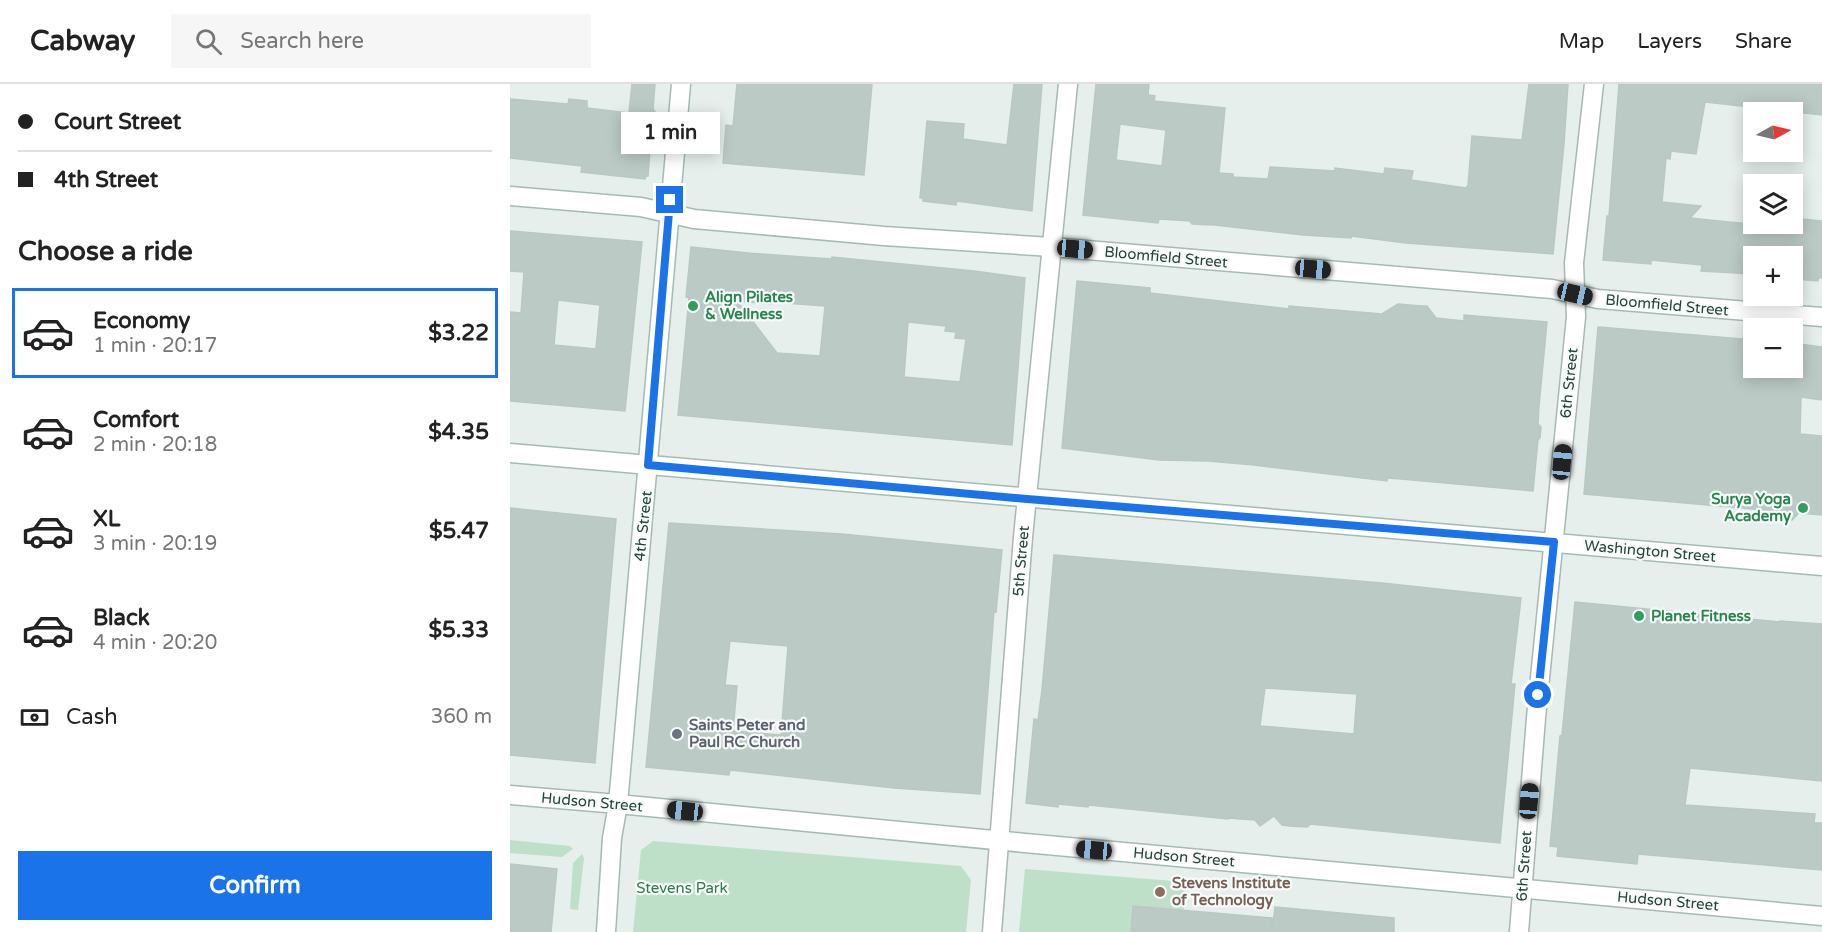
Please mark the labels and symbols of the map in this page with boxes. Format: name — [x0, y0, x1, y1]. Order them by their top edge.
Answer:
north arrow — [1743, 102, 1803, 162]
callout: 1 min — [620, 113, 720, 155]
route end — [656, 186, 683, 213]
car — [1056, 238, 1094, 260]
street label: Bloomfield Street — [1104, 243, 1229, 271]
car — [1294, 258, 1332, 280]
car — [1555, 281, 1595, 307]
place label: Align Pilates & Wellness — [705, 288, 793, 323]
street label: Bloomfield Street — [1605, 291, 1730, 319]
marker: Align Pilates & Wellness — [686, 299, 700, 313]
street label: 6th Street — [1556, 346, 1582, 419]
car — [1551, 443, 1573, 481]
street label: 4th Street — [630, 489, 656, 562]
place label: Surya Yoga Academy — [1711, 490, 1791, 526]
marker: Surya Yoga Academy — [1796, 501, 1810, 515]
street label: 5th Street — [1009, 525, 1033, 597]
street label: Washington Street — [1583, 536, 1717, 566]
place label: Planet Fitness — [1651, 607, 1751, 625]
marker: Planet Fitness — [1632, 609, 1646, 623]
route start — [1524, 681, 1551, 708]
place label: Saints Peter and Paul RC Church — [689, 716, 805, 751]
marker: Saints Peter and Paul RC Church — [670, 727, 684, 741]
car — [1518, 782, 1540, 820]
street label: Hudson Street — [540, 789, 644, 815]
car — [666, 800, 704, 822]
street label: 6th Street — [1513, 830, 1535, 902]
car — [1075, 839, 1113, 861]
street label: Hudson Street — [1132, 844, 1236, 870]
place label: Stevens Institute of Technology — [1172, 874, 1291, 910]
park label: Stevens Park — [636, 879, 728, 897]
marker: Stevens Institute of Technology — [1153, 885, 1167, 899]
street label: Hudson Street — [1616, 888, 1720, 914]

